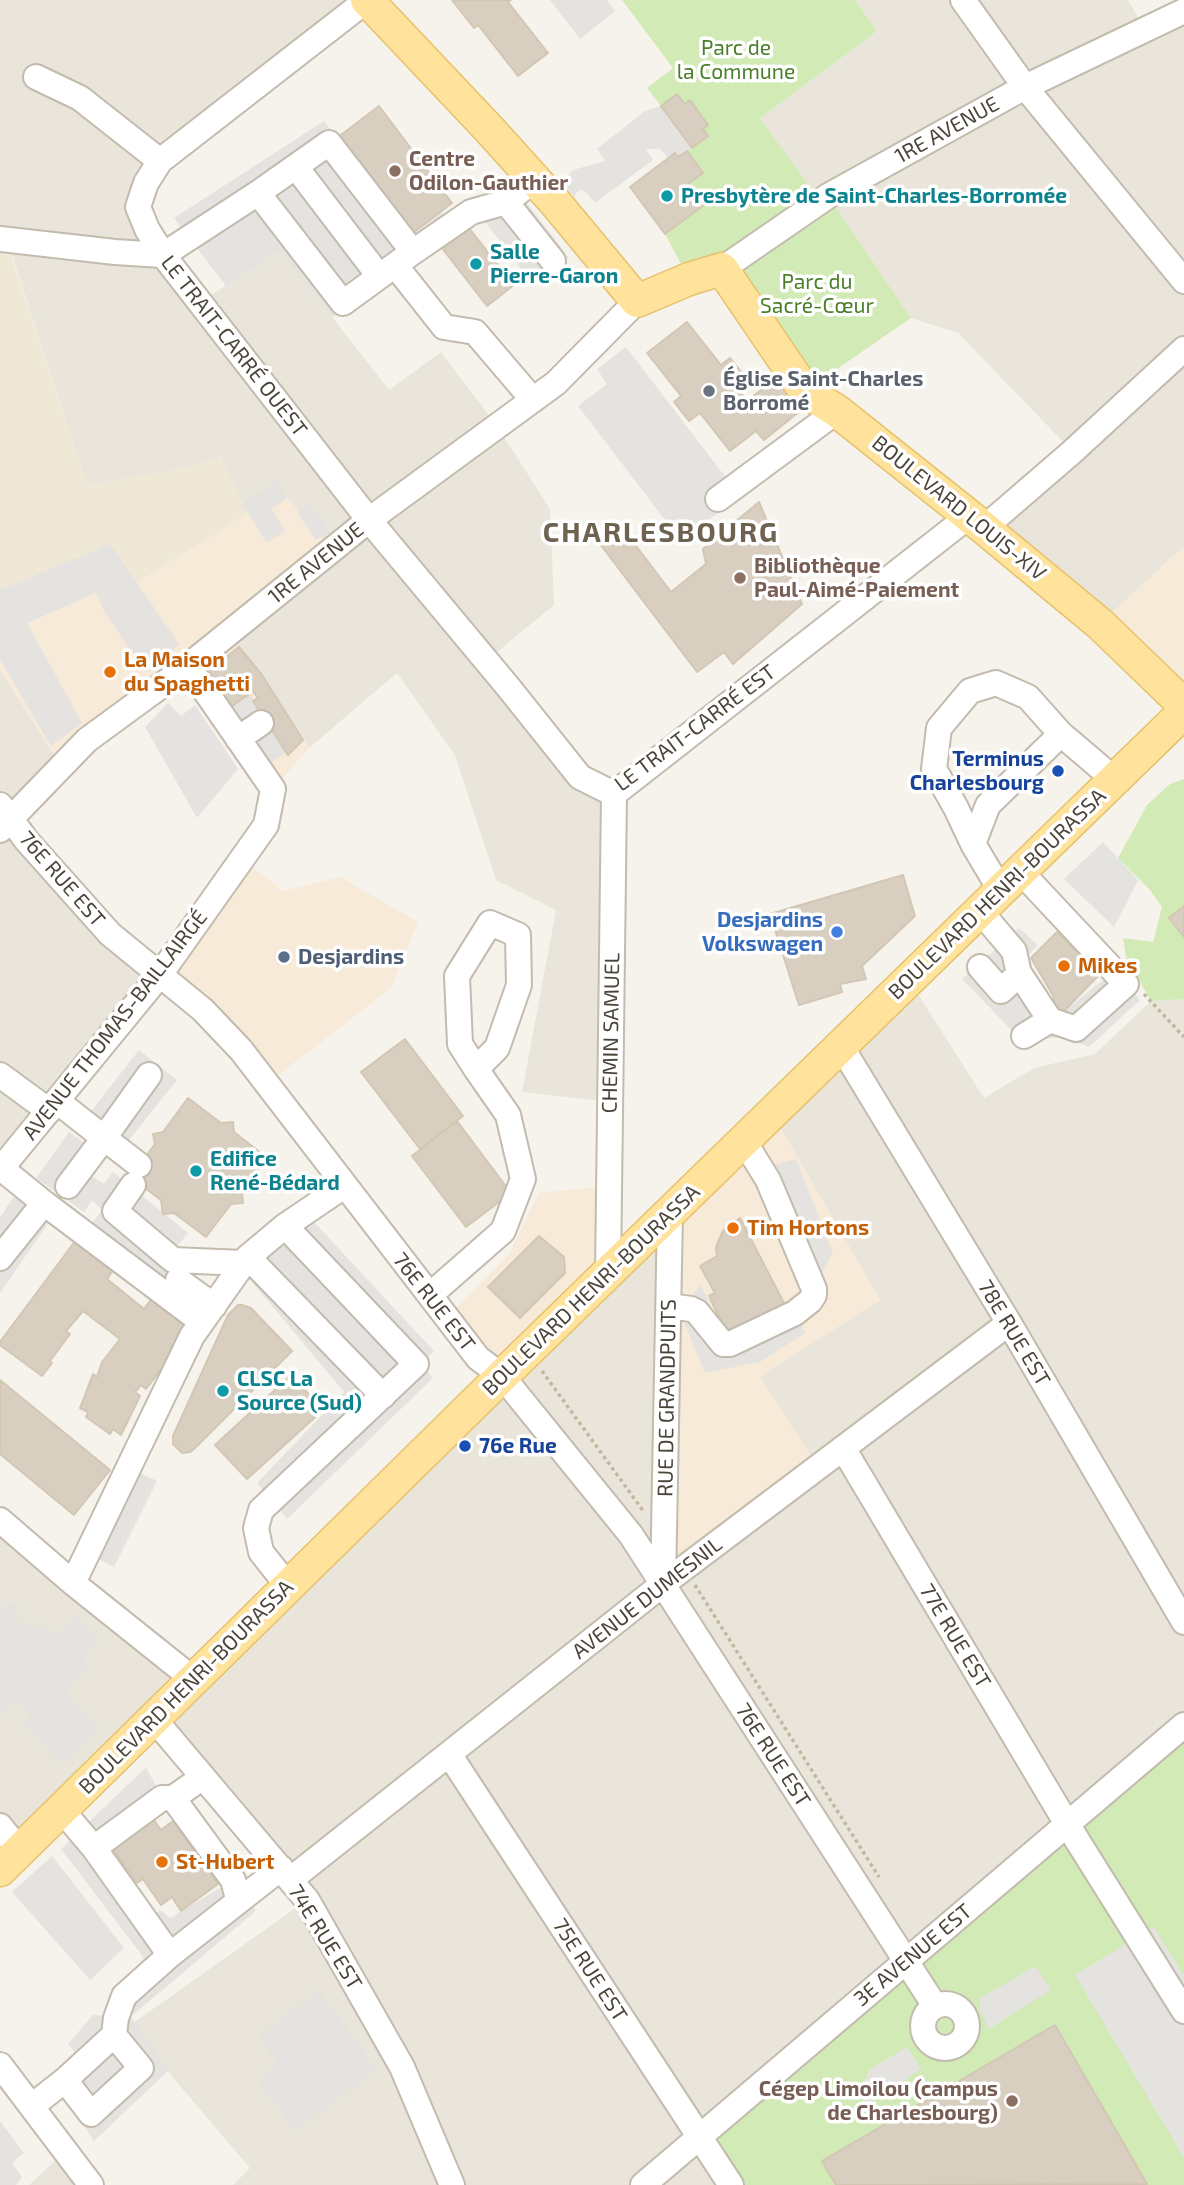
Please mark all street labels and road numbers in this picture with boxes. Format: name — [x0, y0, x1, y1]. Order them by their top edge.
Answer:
street label: 1RE AVENUE — [891, 91, 1003, 169]
street label: LE TRAIT-CARRÉ OUEST — [156, 251, 312, 441]
street label: BOULEVARD LOUIS-XIV — [867, 430, 1051, 586]
street label: 1RE AVENUE — [263, 517, 369, 609]
street label: LE TRAIT-CARRÉ EST — [610, 659, 780, 797]
street label: BOULEVARD HENRI-BOURASSA — [883, 783, 1111, 1005]
street label: 76E RUE EST — [14, 826, 110, 932]
street label: AVENUE THOMAS-BAILLAIRGÉ — [17, 905, 213, 1145]
street label: CHEMIN SAMUEL — [597, 952, 625, 1114]
street label: BOULEVARD HENRI-BOURASSA — [477, 1179, 705, 1401]
street label: 76E RUE EST — [388, 1248, 480, 1356]
street label: 78E RUE EST — [973, 1275, 1055, 1391]
street label: RUE DE GRANDPUITS — [653, 1299, 681, 1497]
street label: AVENUE DUMESNIL — [567, 1532, 727, 1664]
street label: BOULEVARD HENRI-BOURASSA — [74, 1575, 298, 1799]
street label: 77E RUE EST — [914, 1579, 996, 1693]
street label: 76E RUE EST — [730, 1699, 816, 1811]
street label: 74E RUE EST — [283, 1880, 367, 1994]
street label: 3E AVENUE EST — [849, 1898, 977, 2012]
street label: 75E RUE EST — [547, 1914, 633, 2026]

